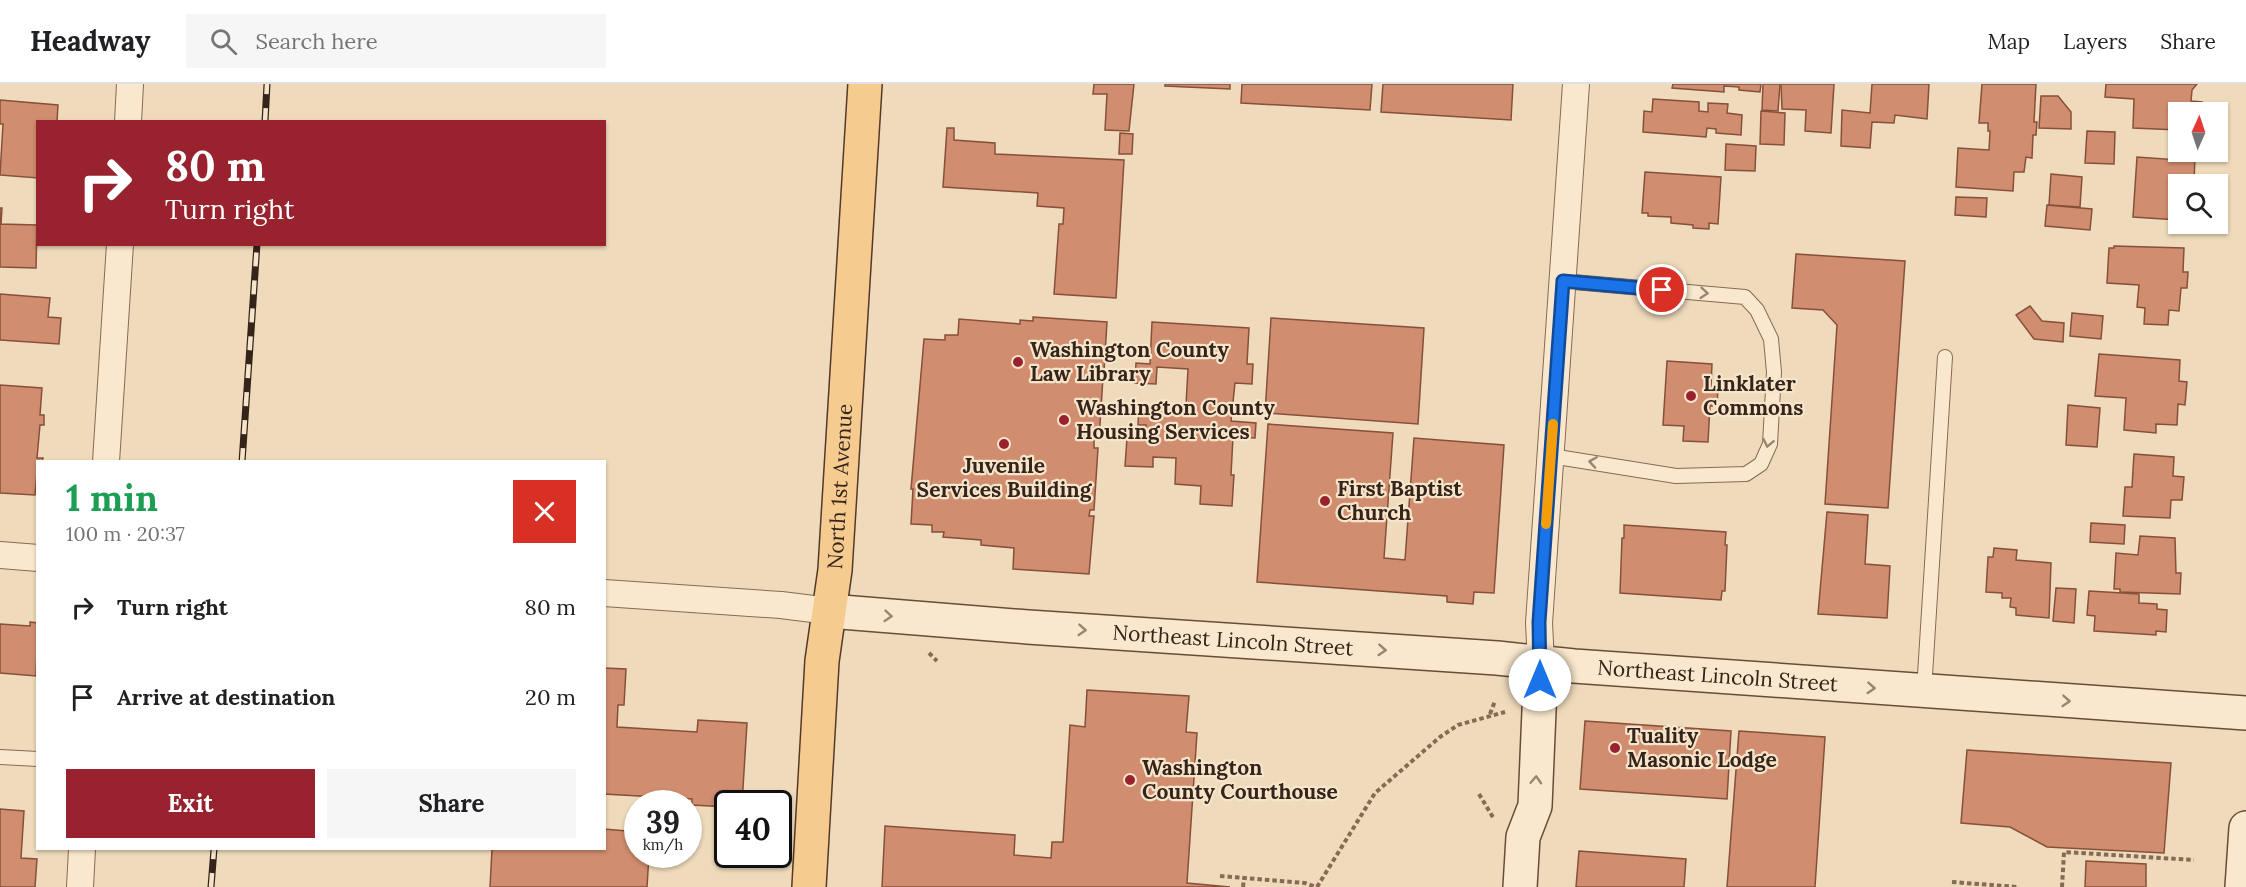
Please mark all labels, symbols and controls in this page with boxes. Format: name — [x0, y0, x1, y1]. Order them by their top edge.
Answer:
search box — [186, 14, 606, 68]
text: Headway — [30, 23, 150, 59]
icon: search — [207, 25, 240, 58]
text: Search here — [255, 27, 378, 55]
text: Map — [1987, 28, 2030, 55]
text: Layers — [2063, 28, 2127, 55]
text: Share — [2160, 28, 2216, 55]
north arrow — [2168, 102, 2228, 162]
map controls — [2168, 102, 2228, 234]
text: 80 m — [165, 139, 265, 193]
icon: right — [66, 144, 144, 222]
button: search — [2168, 174, 2228, 234]
text: Turn right — [165, 192, 294, 226]
pin — [1636, 264, 1687, 315]
icon: arrive — [1645, 273, 1678, 306]
one-way arrow — [1700, 286, 1709, 299]
place label: Washington County Law Library — [1030, 336, 1229, 387]
marker: Washington County Law Library — [1011, 355, 1025, 369]
place label: Linklater Commons — [1703, 370, 1803, 421]
marker: Linklater Commons — [1684, 389, 1698, 403]
place label: Washington County Housing Services — [1076, 394, 1275, 445]
street label: North 1st Avenue — [821, 403, 858, 570]
marker: Washington County Housing Services — [1057, 413, 1071, 427]
marker: Juvenile Services Building — [997, 437, 1011, 451]
one-way arrow — [1762, 437, 1775, 447]
place label: Juvenile Services Building — [917, 452, 1093, 503]
one-way arrow — [1588, 457, 1598, 469]
text: 1 min — [66, 475, 158, 521]
place label: First Baptist Church — [1337, 475, 1462, 526]
button: close — [513, 480, 576, 543]
marker: First Baptist Church — [1318, 494, 1332, 508]
text: 100 m · 20:37 — [66, 521, 185, 546]
icon: right — [66, 591, 99, 624]
text: Turn right — [117, 593, 228, 621]
text: 80 m — [525, 593, 576, 621]
one-way arrow — [883, 609, 892, 622]
street label: Northeast Lincoln Street — [1112, 619, 1355, 662]
one-way arrow — [1078, 624, 1087, 637]
one-way arrow — [1377, 643, 1386, 656]
position arrow — [1508, 648, 1572, 712]
street label: Northeast Lincoln Street — [1596, 654, 1840, 697]
icon: arrive — [66, 681, 99, 714]
one-way arrow — [1867, 681, 1876, 694]
text: Arrive at destination — [117, 683, 335, 711]
text: 20 m — [525, 683, 576, 711]
one-way arrow — [2061, 694, 2071, 707]
place label: Tuality Masonic Lodge — [1627, 722, 1777, 773]
marker: Tuality Masonic Lodge — [1608, 741, 1622, 755]
place label: Washington County Courthouse — [1142, 754, 1338, 805]
button: Exit — [66, 769, 315, 838]
button: Share — [327, 769, 576, 838]
marker: Washington County Courthouse — [1123, 773, 1137, 787]
one-way arrow — [1529, 776, 1542, 785]
speed limit sign: 40 — [714, 790, 792, 868]
text: 39 — [646, 803, 680, 841]
text: km/h — [643, 835, 683, 854]

